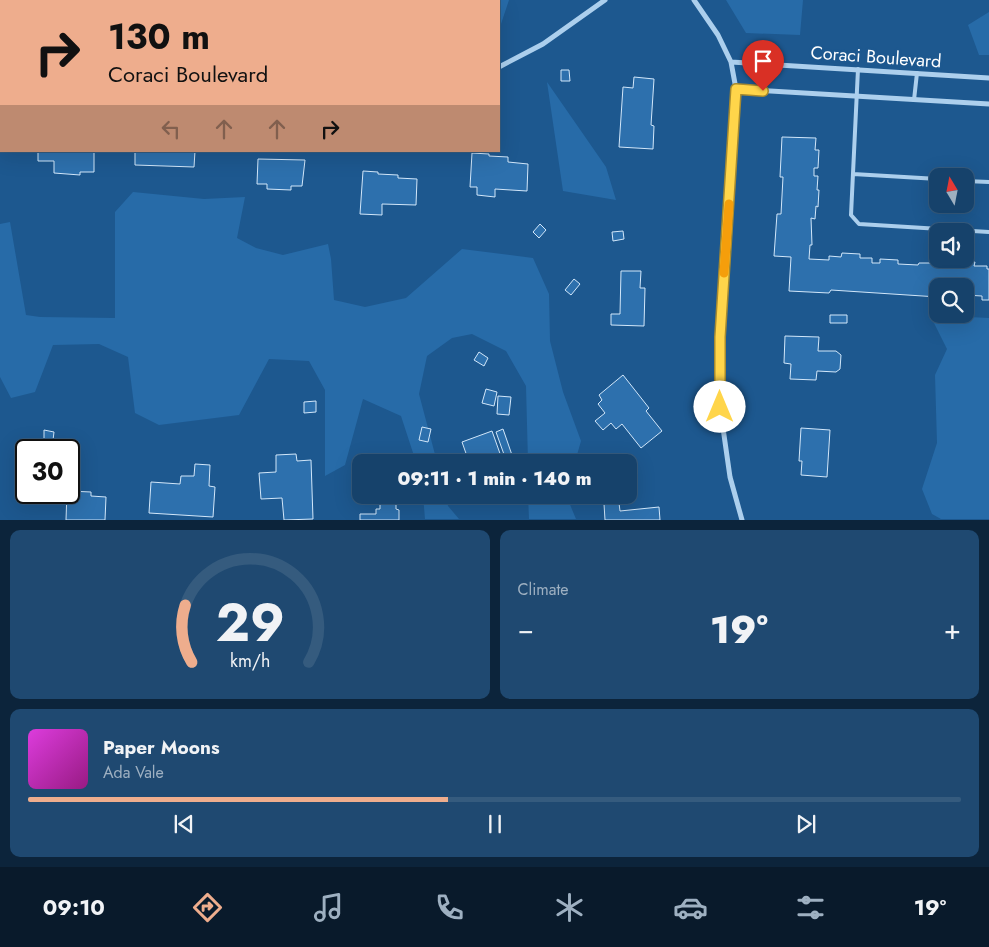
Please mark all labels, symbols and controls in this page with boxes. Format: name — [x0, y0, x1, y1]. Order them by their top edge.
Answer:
text: 130 m — [108, 12, 210, 62]
icon: right — [25, 20, 90, 85]
street label: Coraci Boulevard — [810, 39, 942, 75]
pin — [742, 40, 784, 91]
icon: arrive — [749, 47, 777, 75]
text: Coraci Boulevard — [108, 58, 268, 90]
icon: left — [157, 115, 185, 143]
icon: ahead — [210, 115, 238, 143]
icon: ahead — [263, 115, 291, 143]
icon: right — [316, 115, 344, 143]
north arrow — [929, 168, 974, 212]
map controls — [929, 168, 974, 323]
button: sound — [929, 223, 974, 268]
button: search — [929, 278, 974, 323]
position arrow — [693, 380, 745, 432]
speed limit sign: 30 — [15, 439, 80, 504]
text: 09:11 · 1 min · 140 m — [397, 465, 592, 492]
text: Climate — [518, 578, 569, 601]
text: 29 — [215, 585, 284, 661]
text: 19° — [710, 602, 768, 657]
text: − — [518, 609, 534, 650]
text: + — [944, 609, 961, 650]
text: km/h — [230, 648, 270, 674]
text: Paper Moons — [103, 734, 220, 761]
text: Ada Vale — [103, 761, 164, 784]
icon: previous — [170, 810, 198, 838]
icon: pause — [481, 810, 509, 838]
icon: next — [792, 810, 820, 838]
icon: directions — [190, 890, 225, 925]
icon: music — [311, 890, 346, 925]
icon: phone — [432, 890, 467, 925]
icon: climate — [552, 890, 587, 925]
icon: car — [673, 890, 708, 925]
icon: filters — [793, 890, 828, 925]
text: 09:10 — [43, 891, 105, 923]
text: 19° — [914, 891, 946, 923]

